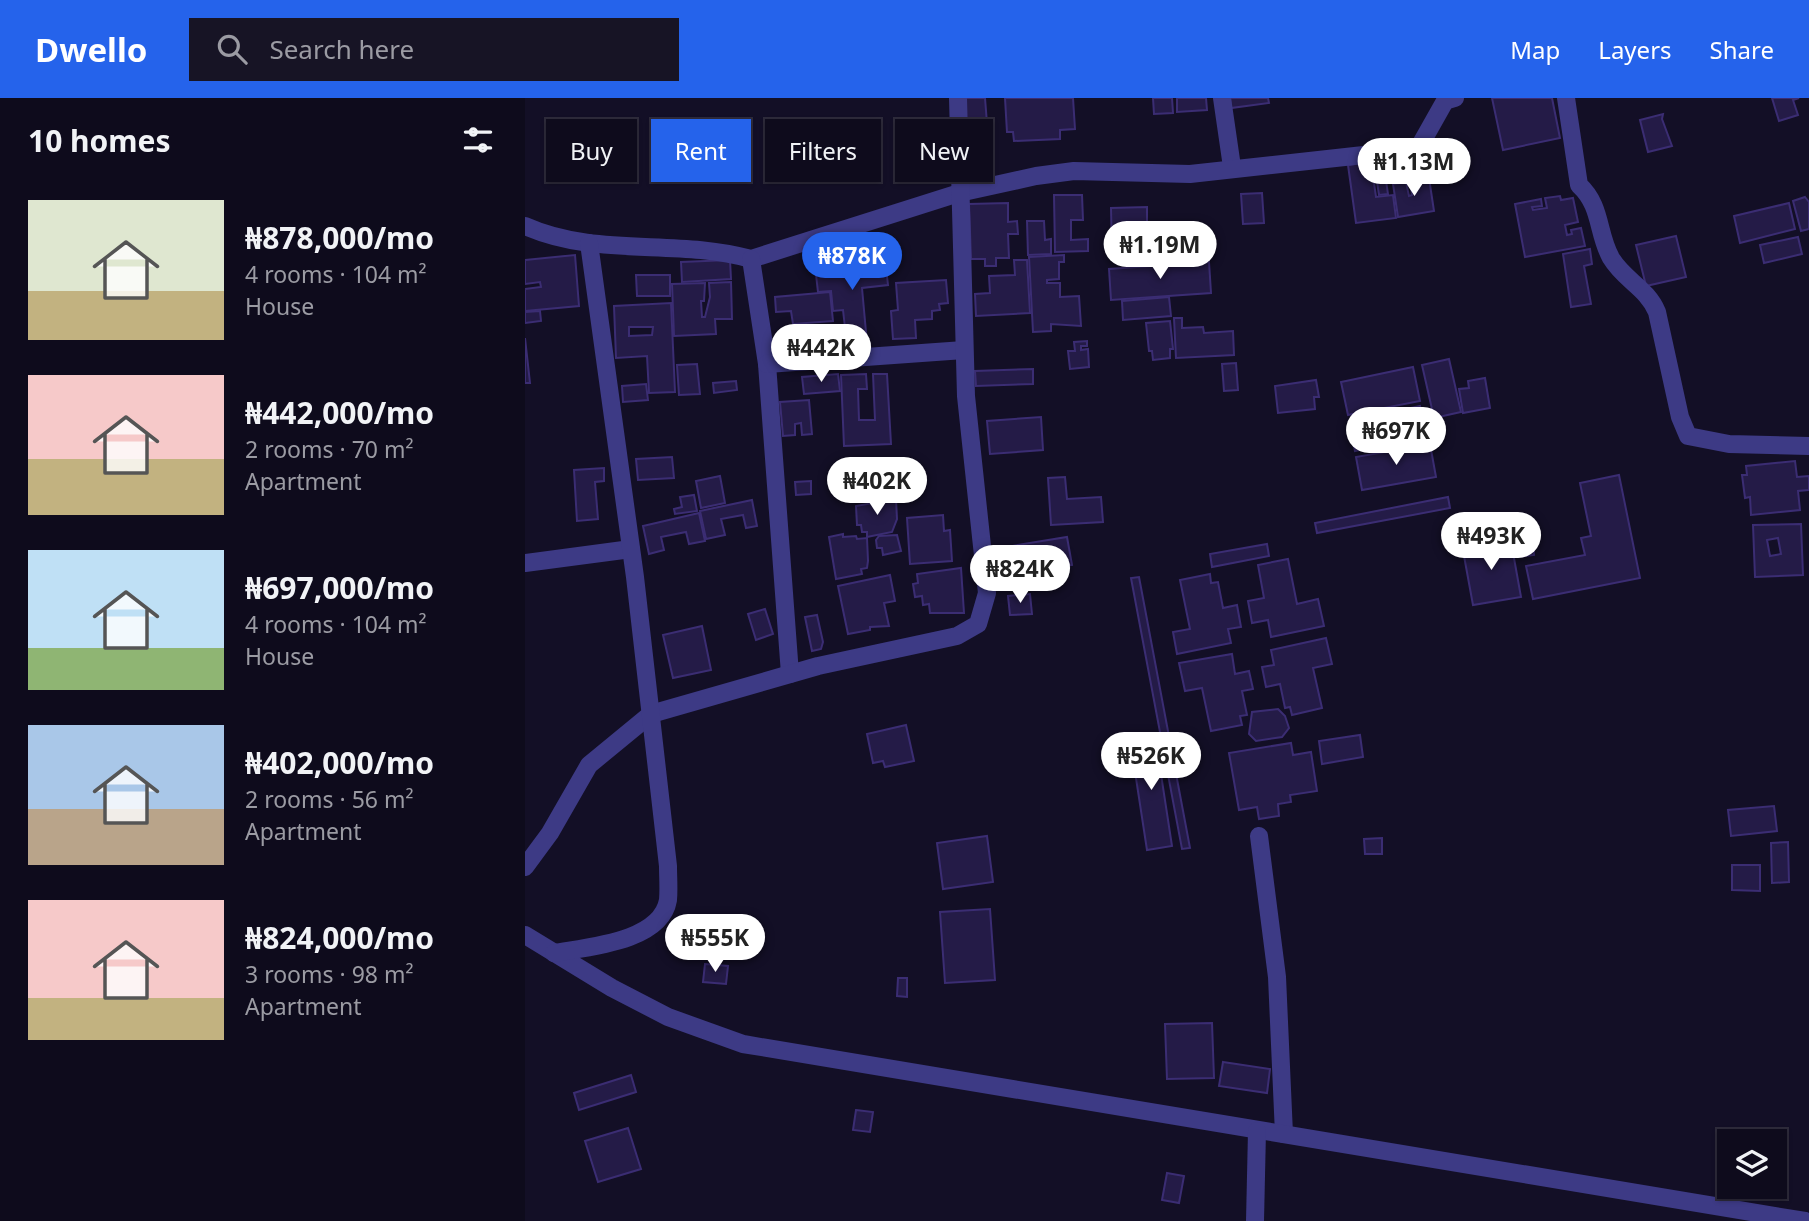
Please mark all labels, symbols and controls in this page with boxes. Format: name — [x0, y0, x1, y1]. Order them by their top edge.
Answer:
search box — [189, 18, 679, 81]
text: Dwello — [35, 27, 147, 72]
icon: search — [213, 30, 251, 68]
text: Search here — [269, 31, 414, 67]
text: Map — [1510, 33, 1560, 66]
text: Layers — [1598, 33, 1672, 66]
text: Share — [1710, 33, 1774, 66]
chip: Buy — [546, 119, 637, 182]
chip: Rent — [651, 119, 751, 182]
chip: Filters — [765, 119, 881, 182]
chip: New — [895, 119, 993, 182]
text: 10 homes — [28, 120, 171, 161]
icon: filters — [459, 121, 497, 159]
pin: ₦1.13M — [1357, 139, 1471, 198]
text: ₦1.13M — [1374, 145, 1454, 177]
text: ₦878,000/mo — [245, 217, 434, 258]
pin: ₦1.19M — [1103, 222, 1217, 281]
icon: home — [84, 228, 168, 312]
text: ₦1.19M — [1120, 228, 1200, 260]
pin: ₦878K — [803, 232, 901, 292]
text: ₦878K — [818, 239, 886, 271]
text: 4 rooms · 104 m² — [245, 258, 427, 290]
text: House — [245, 290, 314, 322]
pin: ₦442K — [772, 324, 870, 384]
text: ₦442K — [787, 331, 855, 363]
text: ₦442,000/mo — [245, 392, 434, 433]
icon: home — [84, 403, 168, 487]
pin: ₦697K — [1347, 408, 1445, 467]
text: ₦697K — [1362, 414, 1430, 446]
text: 2 rooms · 70 m² — [245, 433, 414, 465]
pin: ₦402K — [828, 458, 926, 517]
text: ₦402K — [843, 464, 911, 496]
text: Apartment — [245, 465, 362, 497]
pin: ₦493K — [1442, 512, 1540, 572]
text: ₦493K — [1457, 519, 1525, 551]
pin: ₦824K — [971, 546, 1069, 605]
text: ₦824K — [986, 552, 1054, 584]
text: ₦697,000/mo — [245, 567, 434, 608]
icon: home — [84, 578, 168, 662]
text: 4 rooms · 104 m² — [245, 608, 427, 640]
text: House — [245, 640, 314, 672]
pin: ₦526K — [1102, 732, 1200, 792]
text: ₦526K — [1117, 739, 1185, 771]
text: ₦402,000/mo — [245, 742, 434, 783]
icon: home — [84, 753, 168, 837]
text: 2 rooms · 56 m² — [245, 783, 414, 815]
text: Apartment — [245, 815, 362, 847]
pin: ₦555K — [666, 914, 764, 974]
text: ₦824,000/mo — [245, 917, 434, 958]
text: ₦555K — [681, 921, 749, 953]
icon: home — [84, 928, 168, 1012]
text: 3 rooms · 98 m² — [245, 958, 414, 990]
text: Apartment — [245, 990, 362, 1022]
map controls — [1717, 1129, 1787, 1199]
button: layers — [1717, 1129, 1787, 1199]

